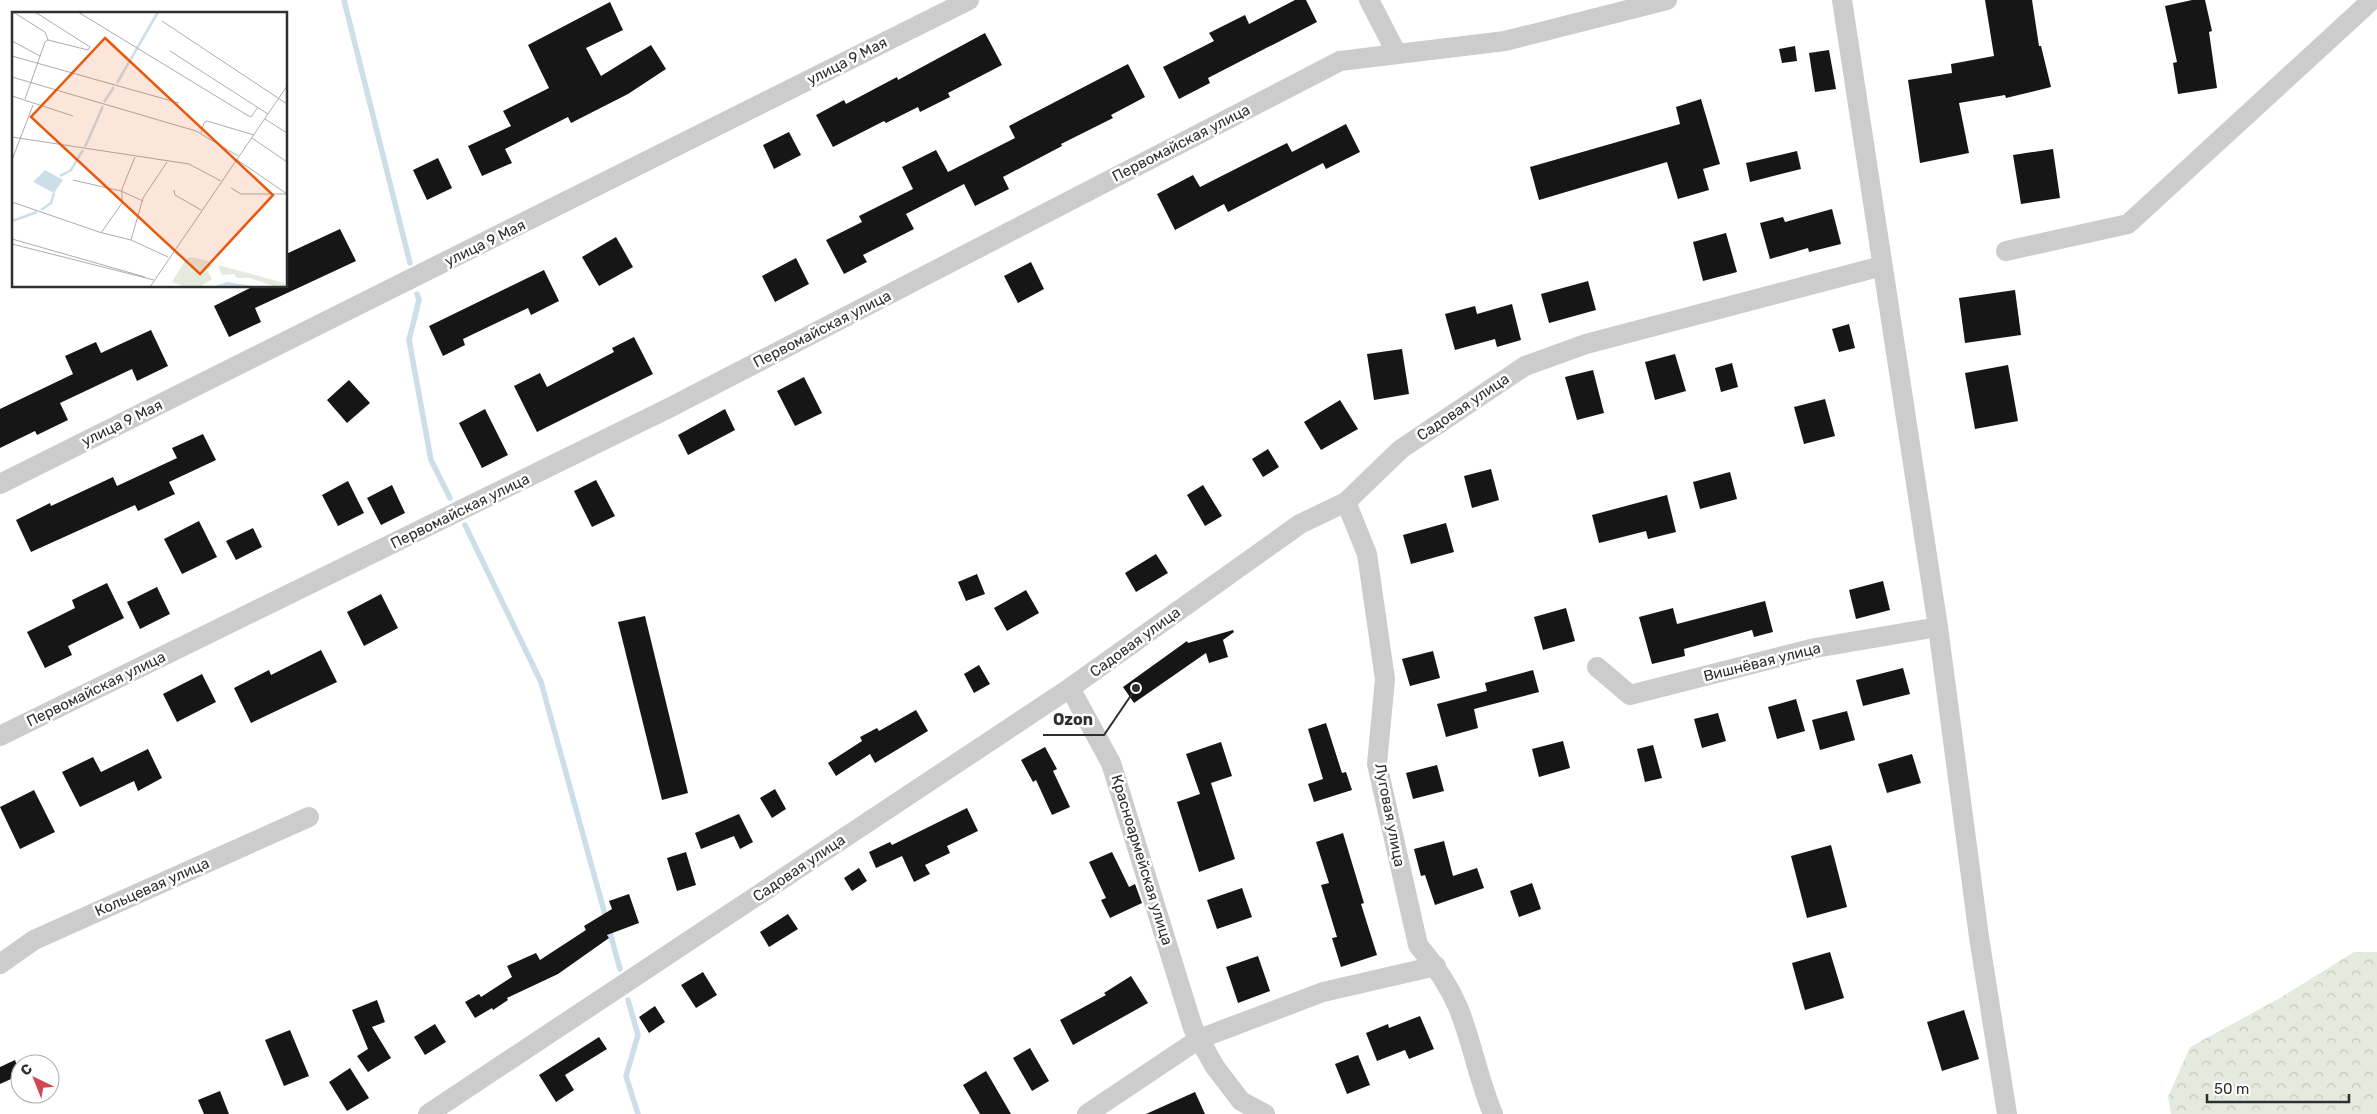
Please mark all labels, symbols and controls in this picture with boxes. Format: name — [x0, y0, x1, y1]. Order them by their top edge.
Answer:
inset map — [12, 12, 288, 288]
street label: улица 9 Мая — [804, 33, 890, 89]
street label: Первомайская улица — [1109, 100, 1253, 186]
street label: улица 9 Мая — [442, 216, 528, 270]
street label: Первомайская улица — [750, 286, 894, 372]
street label: Садовая улица — [1413, 369, 1513, 445]
street label: улица 9 Мая — [79, 396, 165, 450]
street label: Первомайская улица — [388, 470, 532, 552]
street label: Садовая улица — [1086, 603, 1184, 681]
street label: Вишнёвая улица — [1702, 639, 1822, 685]
street label: Первомайская улица — [24, 648, 168, 730]
callout: Ozon — [1043, 704, 1104, 735]
text: Ozon — [1053, 710, 1093, 729]
street label: Луговая улица — [1371, 762, 1409, 868]
street label: Красноармейская улица — [1107, 773, 1177, 947]
street label: Садовая улица — [749, 830, 849, 906]
street label: Кольцевая улица — [92, 854, 212, 920]
north arrow — [10, 1054, 60, 1104]
text: С — [17, 1060, 36, 1079]
scale bar — [2207, 1072, 2350, 1104]
text: 50 m — [2214, 1080, 2249, 1098]

